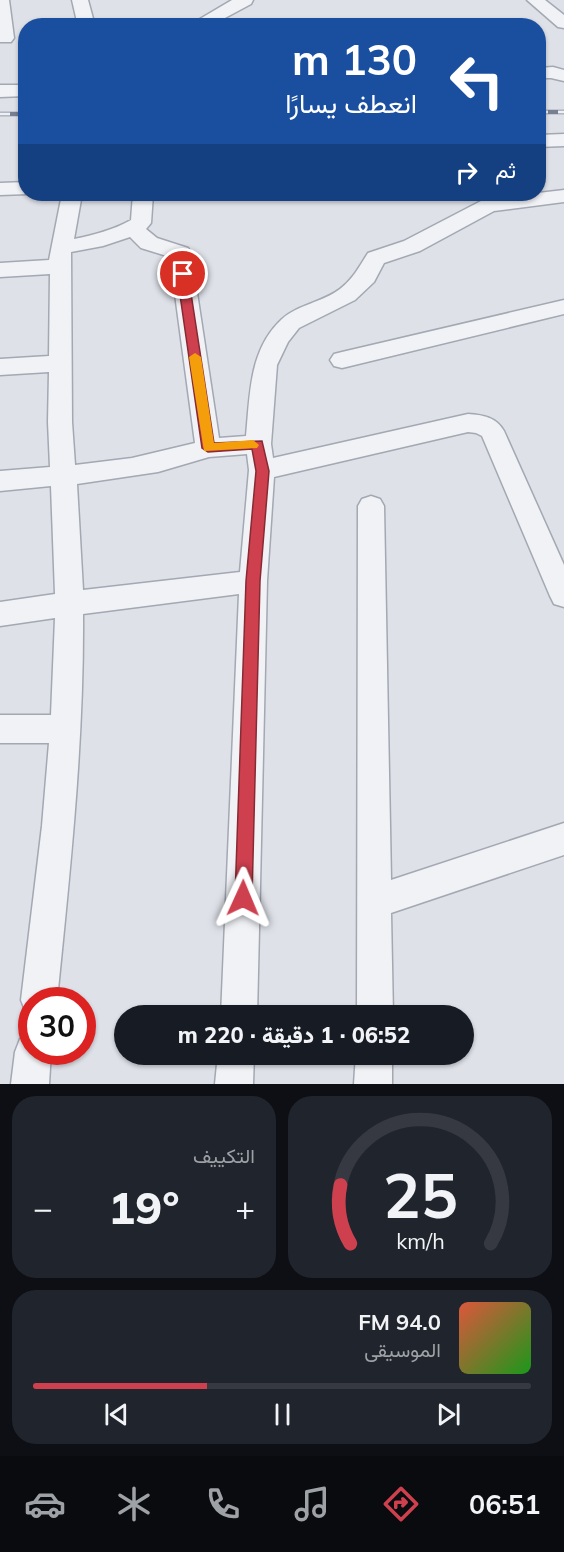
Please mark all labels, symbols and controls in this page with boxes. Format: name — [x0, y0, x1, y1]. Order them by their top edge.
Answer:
text: 130 m — [292, 33, 417, 86]
icon: left — [438, 42, 516, 120]
text: انعطف يسارًا — [285, 86, 417, 120]
icon: right — [450, 156, 483, 189]
text: ثم — [495, 156, 516, 184]
pin — [157, 248, 208, 299]
icon: arrive — [166, 257, 199, 290]
position arrow — [211, 866, 275, 930]
speed limit sign: 30 — [18, 987, 96, 1065]
text: 06:52 · 1 دقيقة · 220 m — [178, 1021, 410, 1049]
text: التكييف — [193, 1143, 255, 1168]
text: 25 — [383, 1155, 457, 1234]
text: 19° — [108, 1179, 180, 1235]
text: − — [33, 1187, 53, 1228]
text: + — [235, 1187, 255, 1228]
text: km/h — [396, 1227, 444, 1254]
text: 94.0 FM — [358, 1308, 441, 1336]
text: الموسيقى — [364, 1337, 441, 1362]
icon: previous — [100, 1398, 133, 1431]
icon: pause — [266, 1398, 299, 1431]
icon: next — [432, 1398, 465, 1431]
icon: car — [24, 1483, 66, 1525]
icon: climate — [113, 1483, 155, 1525]
icon: phone — [202, 1483, 244, 1525]
icon: music — [291, 1483, 333, 1525]
icon: directions — [380, 1483, 422, 1525]
text: 06:51 — [469, 1487, 540, 1521]

